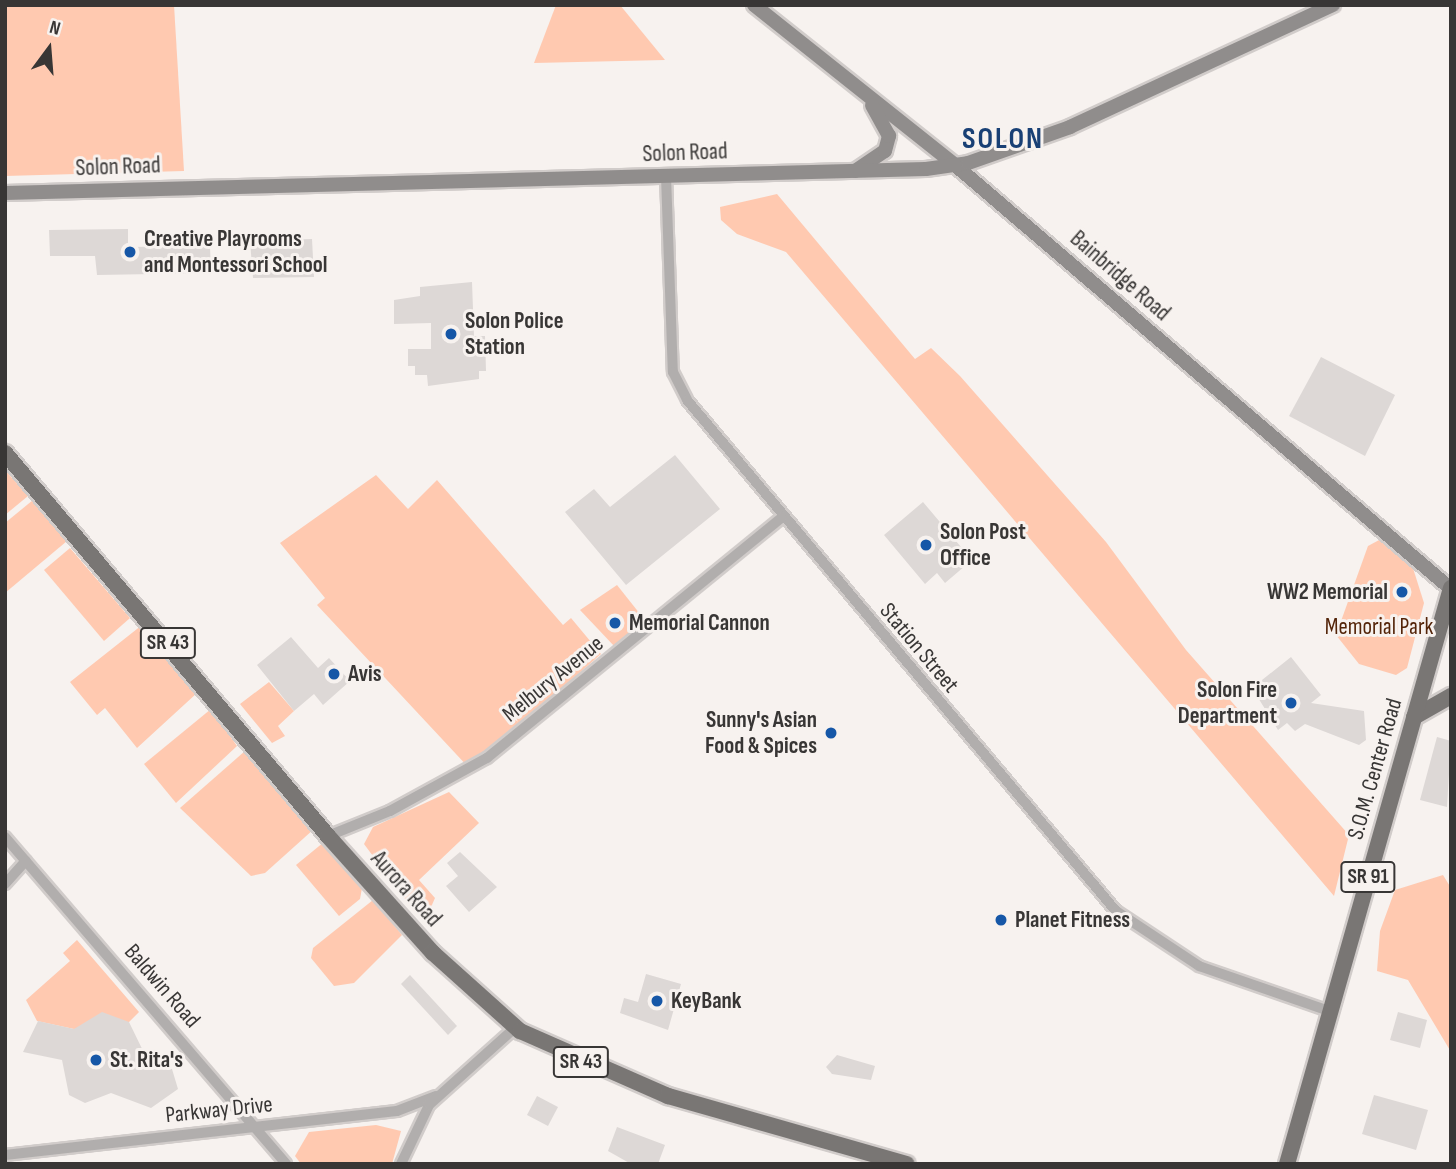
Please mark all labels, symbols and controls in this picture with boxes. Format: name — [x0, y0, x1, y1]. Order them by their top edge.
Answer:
north arrow — [14, 14, 84, 84]
text: N — [47, 16, 63, 41]
district label: SOLON — [963, 121, 1043, 157]
street label: Solon Road — [642, 138, 728, 168]
street label: Solon Road — [75, 152, 161, 182]
place label: Creative Playrooms and Montessori School — [144, 225, 327, 279]
street label: Bainbridge Road — [1064, 225, 1176, 327]
marker: Creative Playrooms and Montessori School — [122, 244, 138, 260]
place label: Solon Police Station — [465, 307, 563, 361]
marker: Solon Police Station — [443, 326, 459, 342]
place label: Solon Post Office — [940, 518, 1026, 572]
marker: Solon Post Office — [918, 537, 934, 553]
place label: WW2 Memorial — [1267, 578, 1388, 606]
marker: WW2 Memorial — [1394, 584, 1410, 600]
street label: Station Street — [874, 598, 964, 698]
place label: Memorial Cannon — [629, 609, 770, 637]
park label: Memorial Park — [1325, 613, 1433, 641]
marker: Memorial Cannon — [607, 615, 623, 631]
road number: SR 43 — [138, 626, 198, 660]
street label: Melbury Avenue — [497, 630, 609, 728]
place label: Avis — [348, 660, 382, 688]
marker: Avis — [326, 666, 342, 682]
place label: Solon Fire Department — [1178, 676, 1277, 730]
marker: Solon Fire Department — [1283, 695, 1299, 711]
street label: S.O.M. Center Road — [1342, 695, 1408, 843]
place label: Sunny's Asian Food & Spices — [705, 706, 817, 760]
marker: Sunny's Asian Food & Spices — [823, 725, 839, 741]
street label: Aurora Road — [365, 845, 447, 933]
road number: SR 91 — [1340, 860, 1396, 894]
place label: Planet Fitness — [1015, 906, 1130, 934]
marker: Planet Fitness — [993, 912, 1009, 928]
street label: Baldwin Road — [118, 938, 206, 1034]
place label: KeyBank — [671, 987, 742, 1015]
marker: KeyBank — [649, 993, 665, 1009]
road number: SR 43 — [551, 1044, 611, 1080]
place label: St. Rita's — [110, 1046, 183, 1074]
marker: St. Rita's — [88, 1052, 104, 1068]
street label: Parkway Drive — [164, 1091, 274, 1129]

